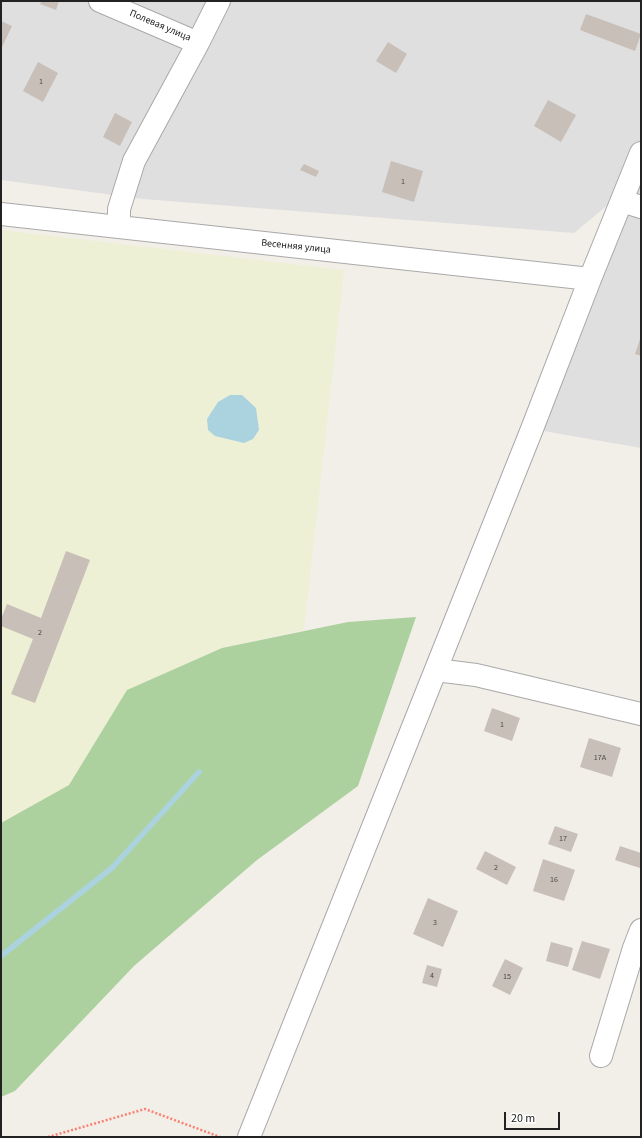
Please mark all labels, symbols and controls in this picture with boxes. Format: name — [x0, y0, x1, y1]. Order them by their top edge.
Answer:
street label: Полевая улица — [127, 8, 193, 44]
house number: 1 — [39, 77, 43, 87]
house number: 1 — [401, 177, 405, 187]
street label: Весенняя улица — [261, 237, 331, 257]
house number: 2 — [38, 628, 42, 638]
house number: 1 — [500, 720, 504, 730]
house number: 17А — [594, 753, 606, 763]
house number: 17 — [559, 834, 567, 844]
house number: 2 — [494, 863, 498, 873]
house number: 16 — [550, 875, 558, 885]
house number: 3 — [433, 918, 437, 928]
house number: 4 — [430, 971, 434, 981]
house number: 15 — [503, 972, 511, 982]
scale bar — [506, 1104, 562, 1130]
text: 20 m — [511, 1110, 535, 1127]

